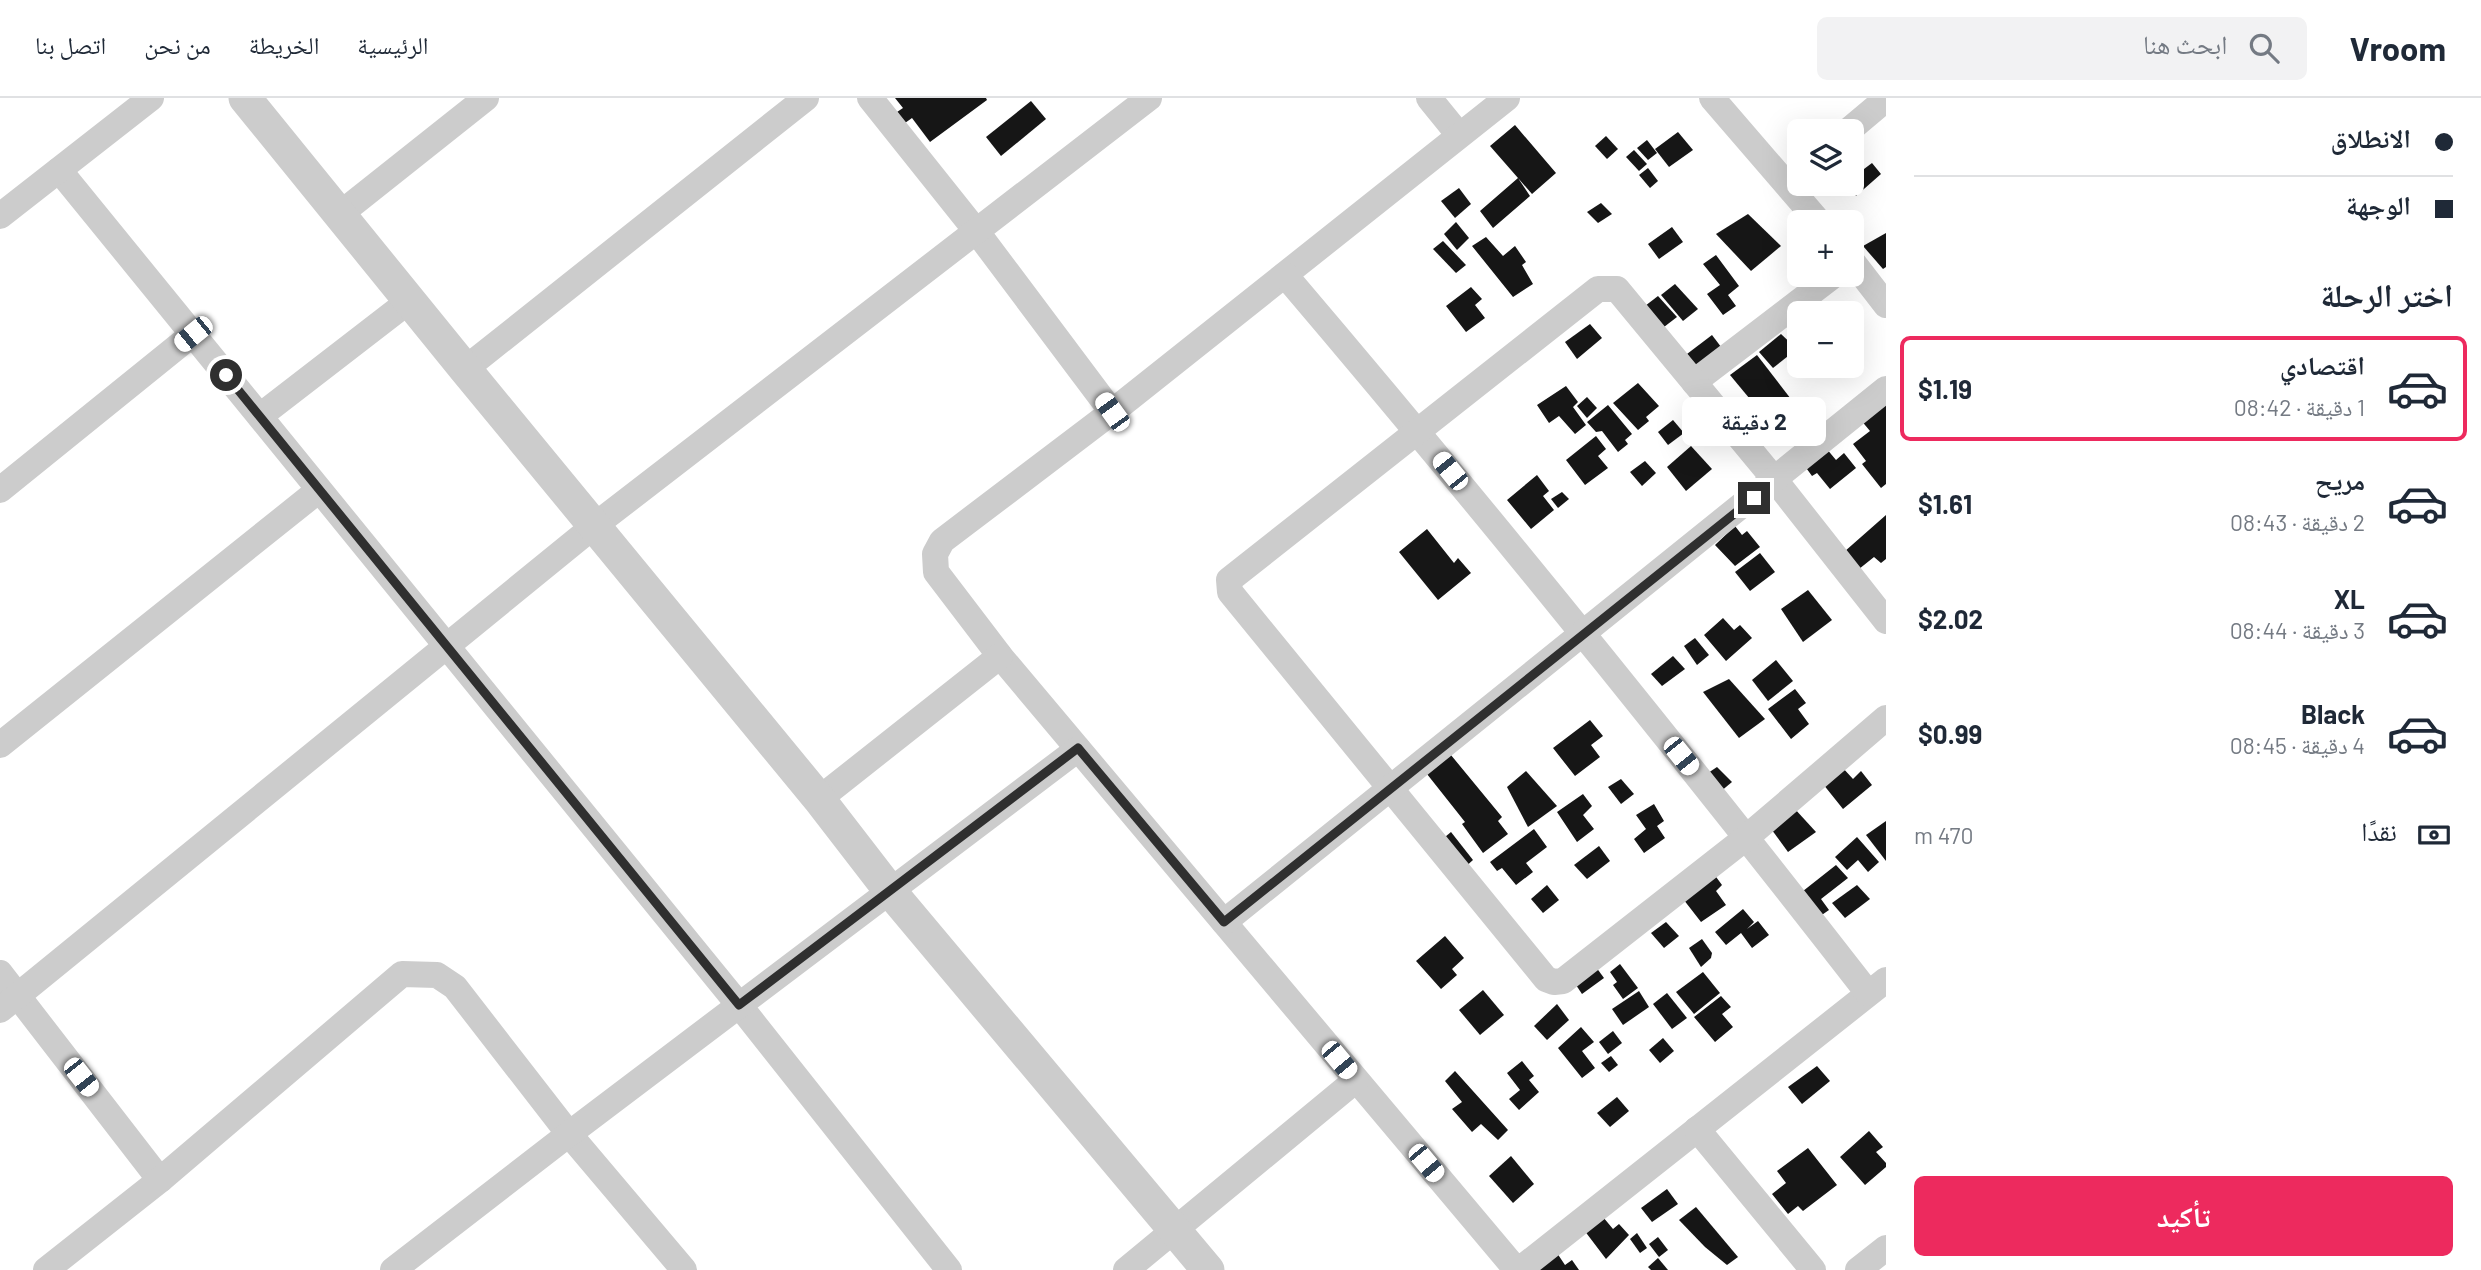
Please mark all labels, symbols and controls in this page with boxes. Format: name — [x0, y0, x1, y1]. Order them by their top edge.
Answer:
search box — [1817, 17, 2307, 80]
text: ابحث هنا — [2143, 28, 2227, 59]
text: Vroom — [2349, 28, 2446, 68]
icon: search — [2245, 29, 2283, 67]
text: اتصل بنا — [35, 30, 106, 59]
text: من نحن — [144, 30, 211, 59]
text: الخريطة — [249, 30, 319, 59]
text: الرئيسية — [357, 30, 429, 59]
map controls — [1787, 119, 1864, 378]
button: layers — [1787, 119, 1864, 196]
text: الانطلاق — [2331, 122, 2411, 153]
text: الوجهة — [2346, 189, 2411, 220]
button: + — [1787, 210, 1864, 287]
text: اختر الرحلة — [2320, 275, 2453, 313]
button: − — [1787, 301, 1864, 378]
car — [171, 313, 216, 355]
text: اقتصادي — [2280, 349, 2365, 380]
icon: car — [2386, 357, 2449, 420]
route start — [210, 359, 242, 391]
text: $1.19 — [1918, 373, 1972, 404]
car — [1092, 389, 1133, 435]
text: 1 دقيقة · 08:42 — [2234, 393, 2365, 421]
callout: 2 دقيقة — [1682, 396, 1826, 446]
text: 2 دقيقة — [1721, 407, 1787, 435]
car — [1429, 448, 1472, 494]
text: مريح — [2315, 464, 2365, 495]
icon: car — [2386, 472, 2449, 535]
route end — [1738, 482, 1770, 514]
text: $1.61 — [1918, 488, 1972, 519]
text: 2 دقيقة · 08:43 — [2230, 508, 2365, 536]
text: XL — [2334, 583, 2365, 614]
icon: car — [2386, 587, 2449, 650]
text: $2.02 — [1918, 603, 1983, 634]
text: 3 دقيقة · 08:44 — [2230, 616, 2365, 644]
text: Black — [2301, 698, 2365, 729]
icon: car — [2386, 702, 2449, 765]
text: $0.99 — [1918, 718, 1982, 749]
text: 4 دقيقة · 08:45 — [2230, 731, 2365, 759]
car — [1660, 733, 1703, 779]
text: نقدًا — [2361, 815, 2397, 846]
icon: cash — [2415, 816, 2453, 854]
text: 470 m — [1914, 821, 1974, 849]
car — [1318, 1037, 1361, 1083]
car — [60, 1054, 103, 1100]
car — [1405, 1140, 1448, 1186]
button: تأكيد — [1914, 1176, 2453, 1256]

